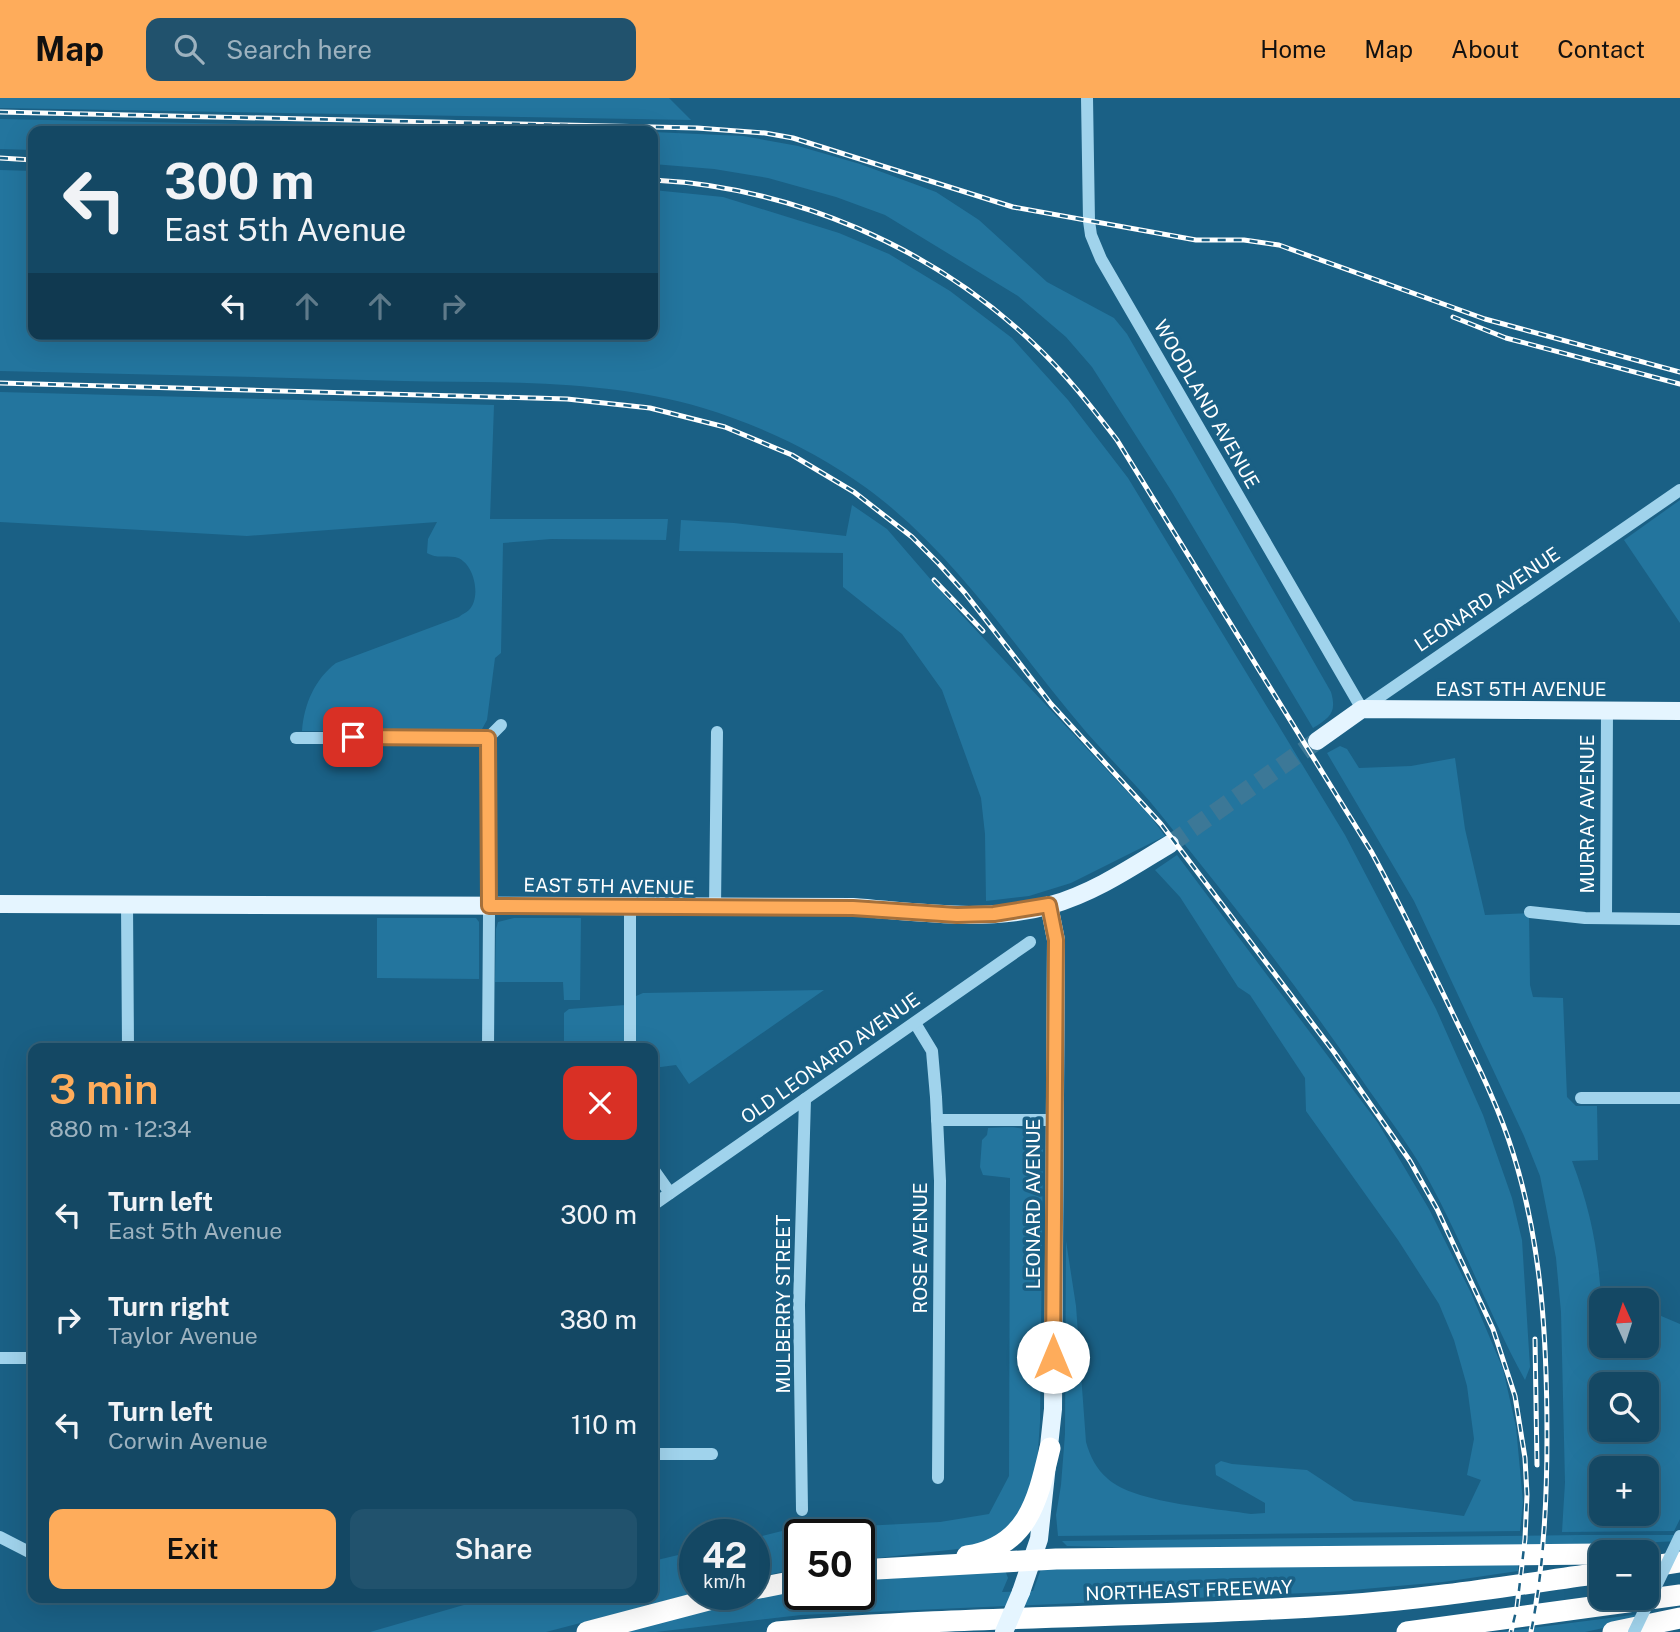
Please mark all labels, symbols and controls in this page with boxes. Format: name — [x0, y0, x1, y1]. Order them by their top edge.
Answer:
search box — [146, 18, 636, 81]
text: Map — [35, 30, 104, 68]
icon: search — [170, 30, 208, 68]
text: Search here — [226, 34, 372, 65]
text: Home — [1260, 35, 1326, 63]
text: Map — [1364, 35, 1413, 63]
text: About — [1451, 35, 1519, 63]
text: Contact — [1557, 35, 1645, 63]
text: 300 m — [164, 152, 314, 210]
icon: left — [49, 154, 140, 245]
text: East 5th Avenue — [164, 211, 406, 248]
icon: left — [215, 287, 253, 325]
icon: ahead — [288, 287, 326, 325]
icon: ahead — [361, 287, 399, 325]
icon: right — [434, 287, 472, 325]
street label: WOODLAND AVENUE — [1150, 316, 1264, 492]
street label: LEONARD AVENUE — [1410, 542, 1564, 656]
street label: EAST 5TH AVENUE — [1435, 678, 1607, 700]
pin — [323, 707, 383, 767]
icon: arrive — [334, 718, 372, 756]
street label: MURRAY AVENUE — [1576, 734, 1598, 894]
street label: EAST 5TH AVENUE — [523, 874, 695, 898]
street label: OLD LEONARD AVENUE — [736, 988, 924, 1128]
text: 3 min — [49, 1064, 159, 1113]
button: close — [563, 1066, 637, 1140]
text: 880 m · 12:34 — [49, 1115, 192, 1142]
street label: LEONARD AVENUE — [1022, 1119, 1044, 1289]
street label: ROSE AVENUE — [909, 1183, 931, 1313]
text: Turn left — [108, 1186, 213, 1217]
icon: left — [49, 1196, 87, 1234]
text: 300 m — [560, 1199, 637, 1230]
street label: MULBERRY STREET — [772, 1214, 794, 1394]
text: East 5th Avenue — [108, 1217, 282, 1244]
north arrow — [1589, 1288, 1659, 1358]
map controls — [1589, 1288, 1659, 1610]
text: Turn right — [108, 1291, 230, 1322]
icon: right — [49, 1301, 87, 1339]
text: 380 m — [559, 1304, 637, 1335]
position arrow — [1016, 1320, 1090, 1394]
text: Taylor Avenue — [108, 1322, 258, 1349]
button: search — [1589, 1372, 1659, 1442]
text: Turn left — [108, 1396, 213, 1427]
icon: left — [49, 1406, 87, 1444]
text: 110 m — [571, 1409, 637, 1440]
text: Corwin Avenue — [108, 1427, 268, 1454]
button: + — [1589, 1456, 1659, 1526]
button: Exit — [49, 1509, 336, 1589]
button: Share — [350, 1509, 637, 1589]
speed limit sign: 50 — [784, 1519, 875, 1610]
text: 42 — [702, 1535, 747, 1576]
button: − — [1589, 1540, 1659, 1610]
text: km/h — [703, 1571, 746, 1592]
street label: NORTHEAST FREEWAY — [1085, 1575, 1293, 1605]

